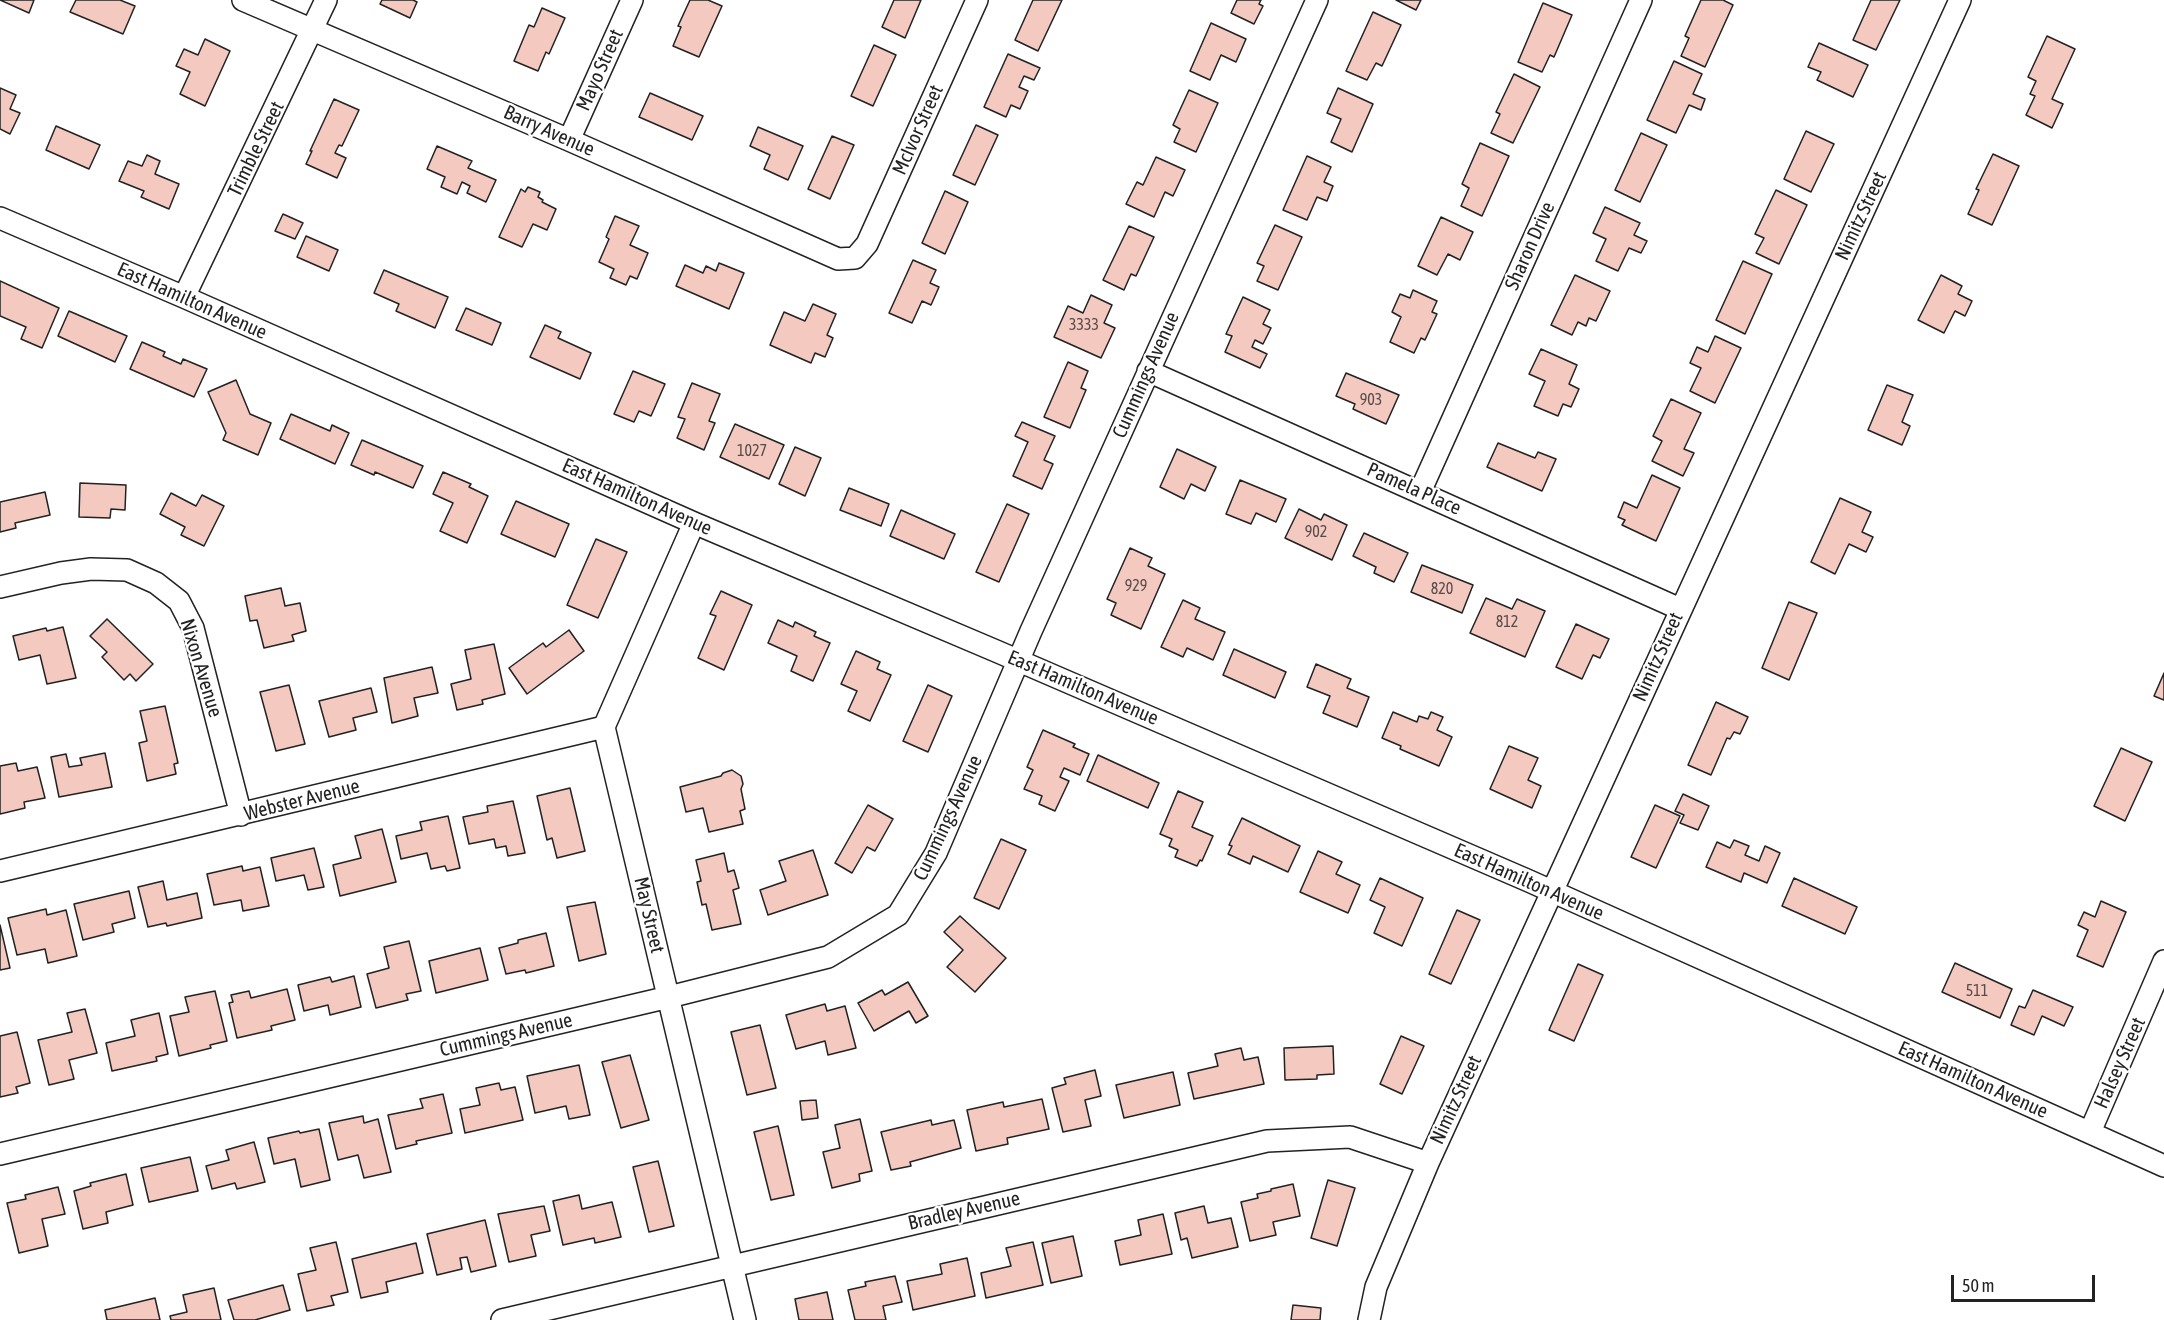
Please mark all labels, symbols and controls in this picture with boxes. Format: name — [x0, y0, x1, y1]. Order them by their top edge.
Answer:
street label: Mayo Street — [571, 25, 629, 115]
street label: McIvor Street — [888, 81, 948, 179]
street label: Trimble Street — [223, 98, 289, 200]
street label: Barry Avenue — [500, 100, 598, 162]
street label: Nimitz Street — [1830, 168, 1892, 264]
street label: Sharon Drive — [1500, 198, 1560, 294]
street label: East Hamilton Avenue — [113, 257, 271, 345]
street label: Cummings Avenue — [1107, 308, 1185, 442]
house number: 3333 — [1069, 315, 1099, 335]
house number: 903 — [1360, 390, 1382, 410]
house number: 1027 — [737, 441, 767, 461]
street label: East Hamilton Avenue — [558, 453, 716, 541]
street label: Pamela Place — [1363, 458, 1465, 520]
house number: 902 — [1305, 522, 1327, 542]
house number: 929 — [1125, 576, 1147, 596]
house number: 820 — [1431, 579, 1453, 599]
street label: Nimitz Street — [1628, 609, 1688, 705]
house number: 812 — [1496, 612, 1518, 632]
street label: Nixon Avenue — [175, 616, 227, 720]
street label: East Hamilton Avenue — [1004, 645, 1162, 731]
street label: Cummings Avenue — [908, 752, 988, 884]
street label: Webster Avenue — [242, 774, 362, 826]
street label: East Hamilton Avenue — [1450, 838, 1608, 926]
street label: May Street — [629, 875, 669, 955]
house number: 511 — [1966, 981, 1988, 1001]
street label: Cummings Avenue — [437, 1008, 575, 1062]
street label: Halsey Street — [2089, 1014, 2151, 1112]
street label: East Hamilton Avenue — [1894, 1036, 2052, 1124]
street label: Nimitz Street — [1425, 1052, 1487, 1148]
street label: Bradley Avenue — [906, 1186, 1022, 1236]
scale bar — [1954, 1263, 2098, 1301]
text: 50 m — [1962, 1275, 1994, 1296]

